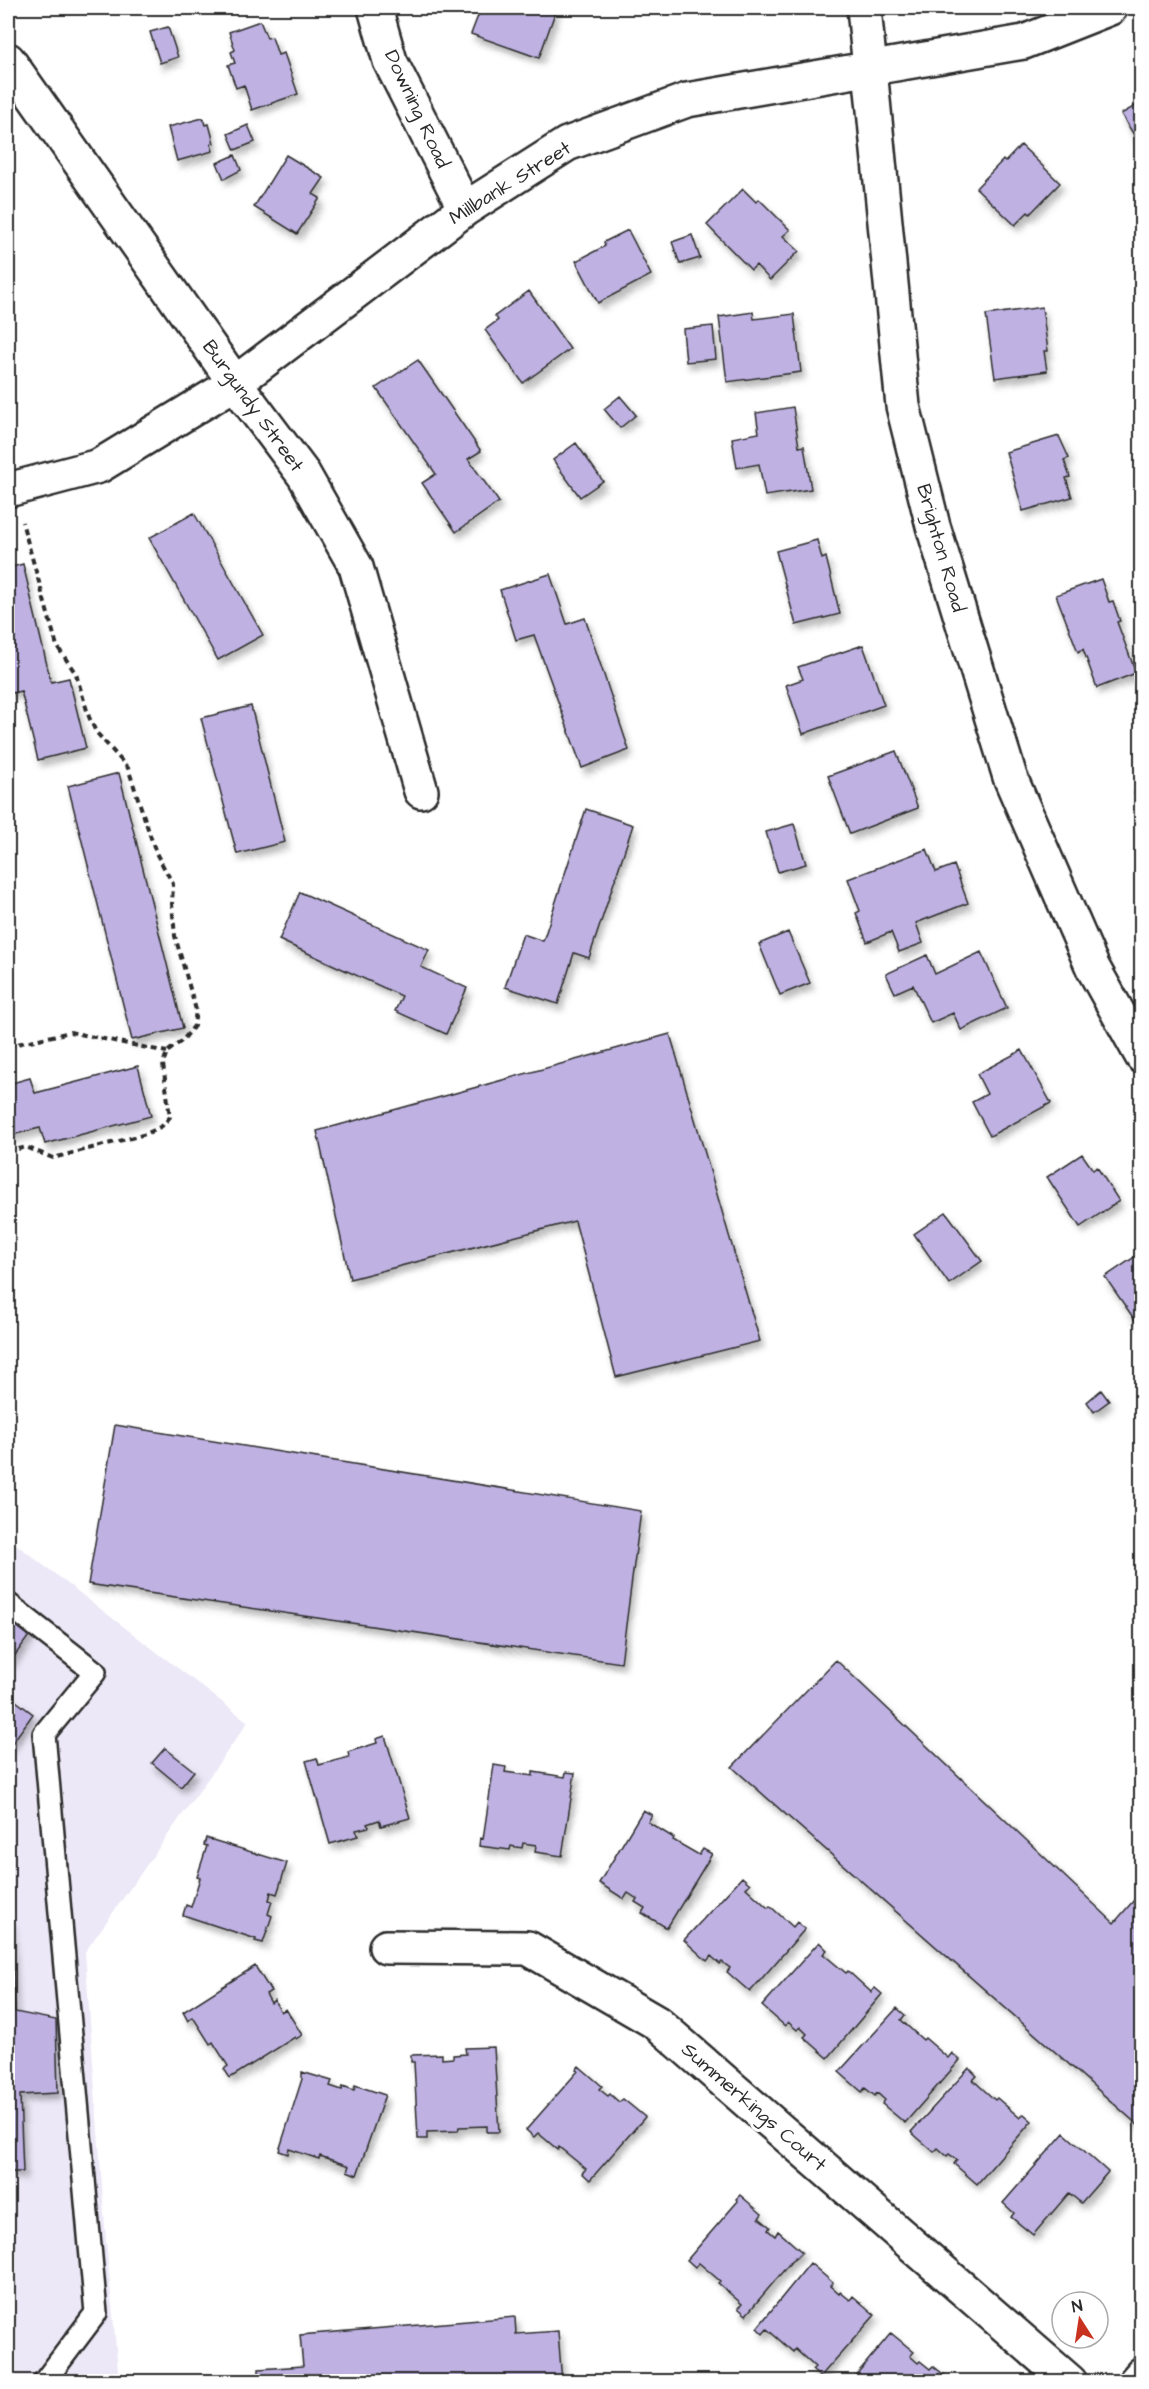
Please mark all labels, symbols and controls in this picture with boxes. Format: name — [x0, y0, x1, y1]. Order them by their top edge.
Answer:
street label: Downing Road — [376, 45, 457, 173]
street label: Millbank Street — [444, 134, 576, 232]
street label: Burgundy Street — [195, 334, 310, 478]
street label: Brighton Road — [908, 481, 973, 615]
street label: Summerkings Court — [675, 2036, 833, 2179]
north arrow — [1050, 2290, 1110, 2350]
text: N — [1070, 2295, 1084, 2318]

